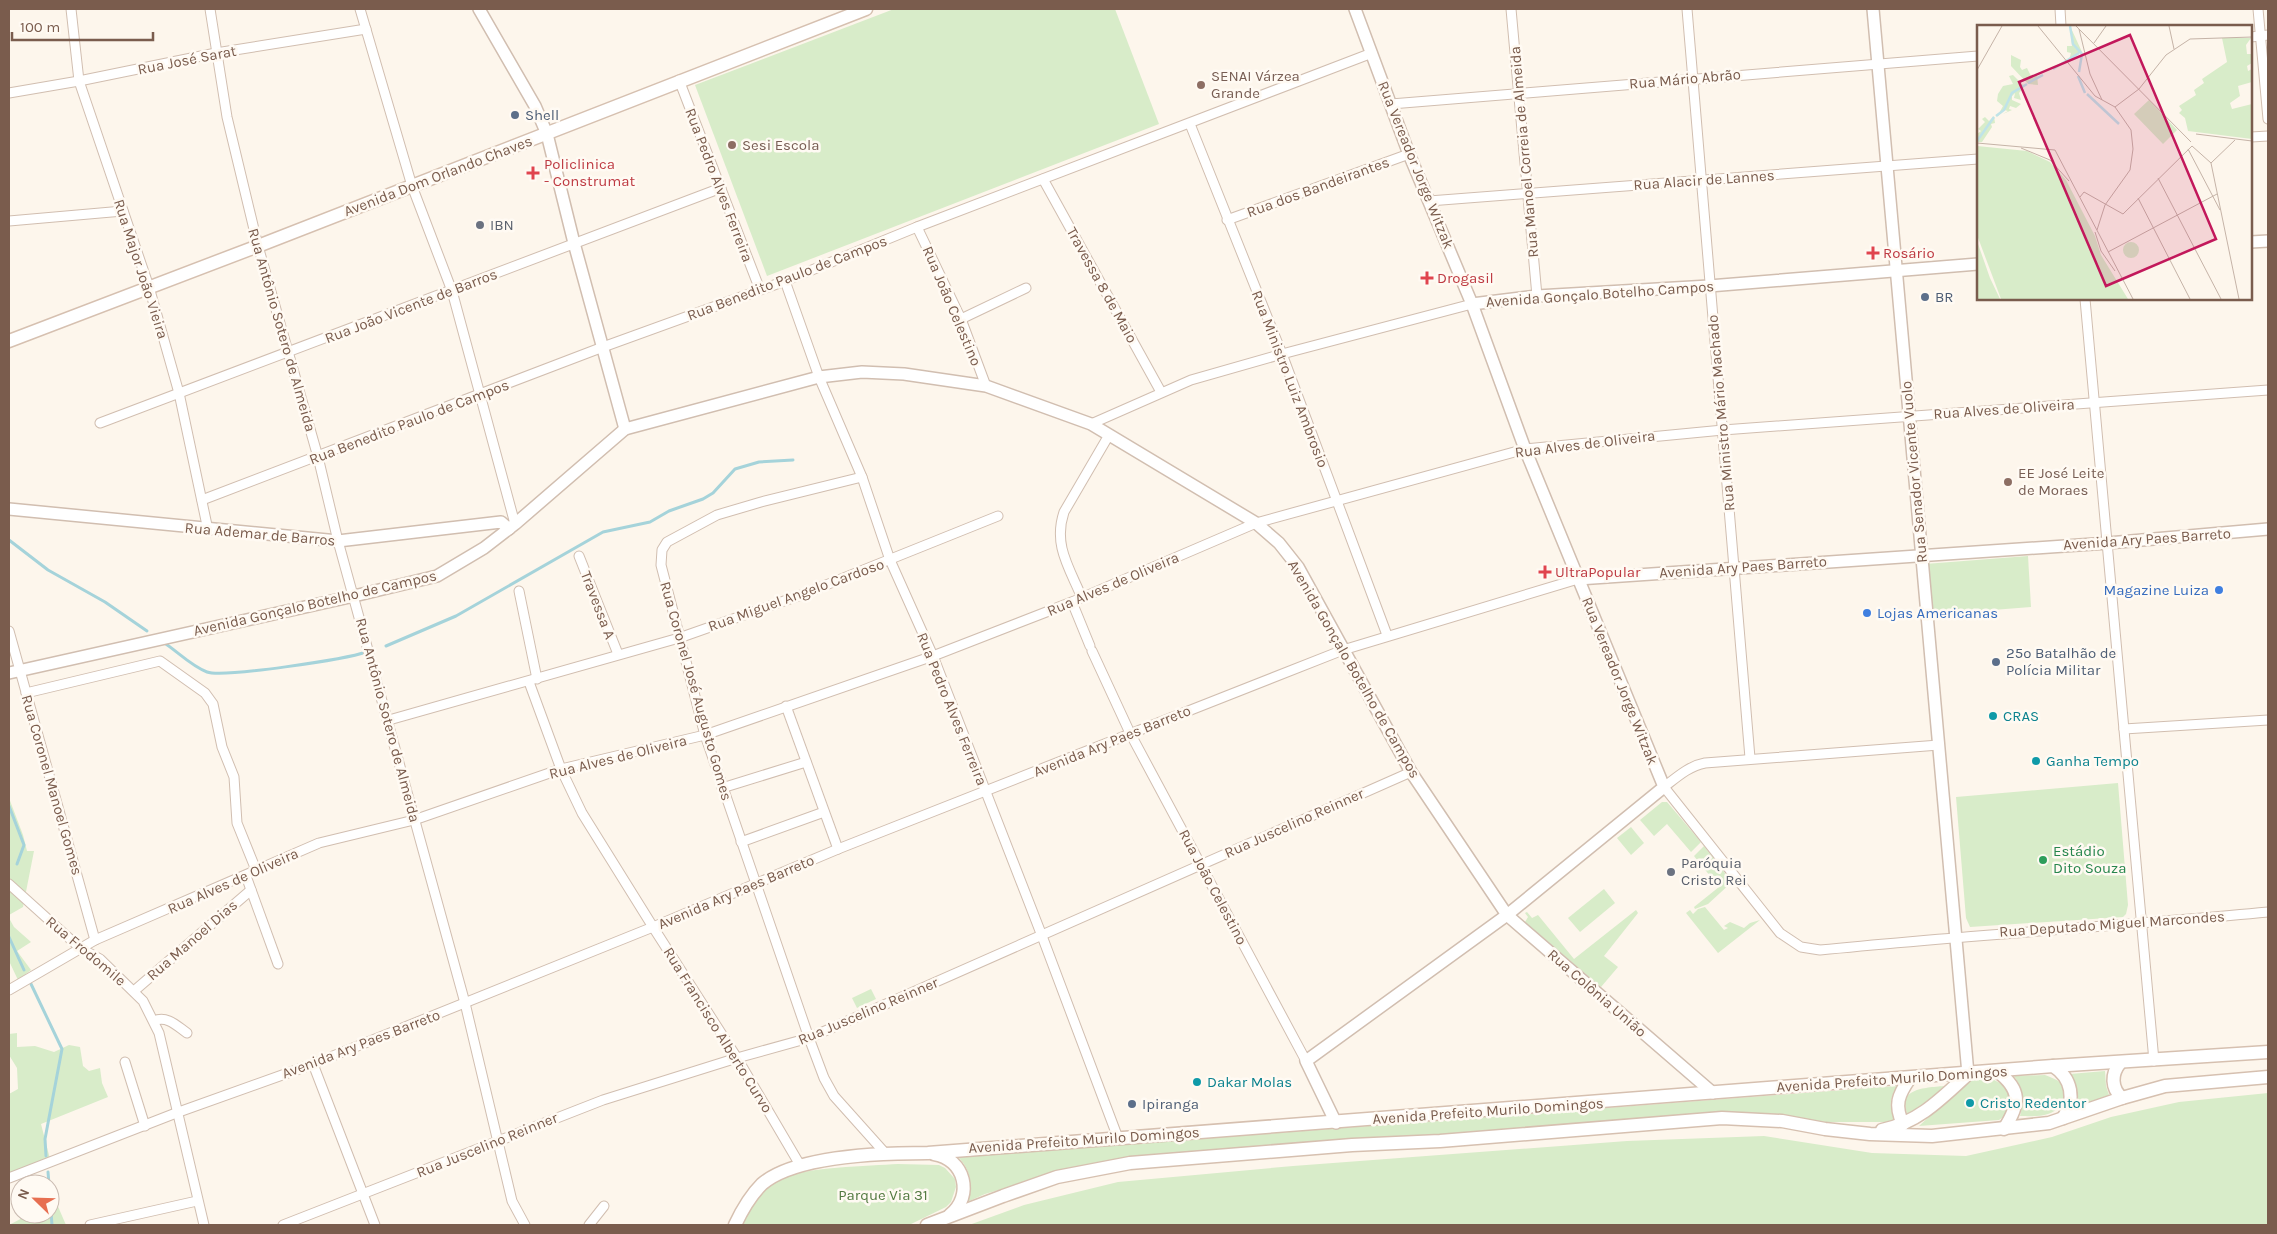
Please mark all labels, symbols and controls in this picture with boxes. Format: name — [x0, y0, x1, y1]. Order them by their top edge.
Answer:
scale bar — [12, 10, 154, 42]
text: 100 m — [20, 18, 60, 36]
inset map — [1977, 25, 2252, 300]
street label: Rua José Sarat — [136, 42, 238, 78]
street label: Rua Manoel Correia de Almeida — [1506, 45, 1542, 259]
street label: Rua Mário Abrão — [1628, 65, 1742, 93]
place label: SENAI Várzea Grande — [1211, 67, 1300, 102]
street label: Rua Vereador Jorge Witzak — [1374, 78, 1458, 252]
marker: SENAI Várzea Grande — [1195, 79, 1207, 91]
street label: Rua Pedro Alves Ferreira — [681, 105, 757, 265]
place label: Shell — [525, 106, 559, 124]
marker: Shell — [509, 109, 521, 121]
street label: Avenida Dom Orlando Chaves — [341, 132, 535, 220]
place label: Sesi Escola — [742, 136, 819, 154]
marker: Sesi Escola — [726, 139, 738, 151]
street label: Rua dos Bandeirantes — [1244, 153, 1392, 221]
place label: Policlinica - Construmat — [544, 155, 636, 190]
marker: Policlinica - Construmat — [526, 166, 540, 180]
street label: Rua Alacir de Lannes — [1633, 166, 1775, 194]
street label: Rua Major João Vieira — [110, 197, 172, 341]
place label: IBN — [490, 216, 514, 234]
marker: IBN — [474, 219, 486, 231]
street label: Travessa 8 de Maio — [1063, 224, 1141, 346]
street label: Rua Antônio Sotero de Almeida — [244, 226, 320, 434]
street label: Rua Benedito Paulo de Campos — [684, 231, 890, 325]
street label: Rua João Celestino — [919, 243, 985, 369]
place label: Rosário — [1883, 244, 1935, 262]
marker: Rosário — [1867, 247, 1879, 259]
street label: Rua João Vicente de Barros — [322, 265, 500, 347]
place label: Drogasil — [1437, 269, 1494, 287]
marker: Drogasil — [1421, 272, 1433, 284]
street label: Avenida Gonçalo Botelho Campos — [1485, 277, 1715, 311]
street label: Rua Ministro Luiz Ambrosio — [1248, 288, 1332, 470]
place label: BR — [1935, 288, 1954, 306]
marker: BR — [1919, 291, 1931, 303]
street label: Rua Ministro Mário Machado — [1703, 314, 1739, 512]
street label: Rua Benedito Paulo de Campos — [306, 375, 512, 469]
street label: Rua Senador Vicente Vuolo — [1897, 380, 1931, 564]
street label: Rua Alves de Oliveira — [1933, 395, 2075, 423]
street label: Rua Alves de Oliveira — [1514, 426, 1656, 462]
place label: EE José Leite de Moraes — [2018, 464, 2104, 499]
marker: EE José Leite de Moraes — [2002, 476, 2014, 488]
street label: Rua Ademar de Barros — [184, 518, 336, 550]
street label: Avenida Ary Paes Barreto — [2063, 524, 2231, 554]
street label: Rua Alves de Oliveira — [1044, 548, 1182, 620]
street label: Avenida Ary Paes Barreto — [1659, 552, 1827, 582]
street label: Rua Miguel Angelo Cardoso — [705, 555, 887, 635]
street label: Avenida Gonçalo Botelho de Campos — [1284, 557, 1424, 781]
place label: UltraPopular — [1555, 563, 1641, 581]
street label: Avenida Gonçalo Botelho de Campos — [192, 566, 438, 640]
marker: UltraPopular — [1539, 566, 1551, 578]
street label: Travessa A — [577, 568, 619, 642]
street label: Rua Coronel José Augusto Gomes — [656, 579, 736, 803]
place label: Magazine Luiza — [2103, 581, 2209, 599]
marker: Magazine Luiza — [2213, 584, 2225, 596]
street label: Rua Vereador Jorge Witzak — [1578, 594, 1662, 768]
place label: Lojas Americanas — [1877, 604, 1998, 622]
marker: Lojas Americanas — [1861, 607, 1873, 619]
street label: Rua Antônio Sotero de Almeida — [352, 616, 424, 824]
street label: Rua Pedro Alves Ferreira — [913, 630, 991, 788]
place label: 25º Batalhão de Polícia Militar — [2006, 644, 2116, 679]
marker: 25º Batalhão de Polícia Militar — [1990, 656, 2002, 668]
street label: Rua Coronel Manoel Gomes — [18, 693, 86, 877]
street label: Avenida Ary Paes Barreto — [1031, 701, 1193, 781]
place label: CRAS — [2003, 707, 2039, 725]
marker: CRAS — [1987, 710, 1999, 722]
street label: Rua Alves de Oliveira — [547, 731, 689, 783]
place label: Ganha Tempo — [2046, 752, 2139, 770]
marker: Ganha Tempo — [2030, 755, 2042, 767]
street label: Rua Juscelino Reinner — [1222, 784, 1367, 862]
street label: Rua João Celestino — [1175, 826, 1251, 948]
place label: Estádio Dito Souza — [2053, 842, 2127, 877]
street label: Rua Alves de Oliveira — [165, 844, 301, 918]
street label: Avenida Ary Paes Barreto — [655, 851, 817, 933]
place label: Paróquia Cristo Rei — [1681, 854, 1747, 889]
marker: Estádio Dito Souza — [2037, 854, 2049, 866]
marker: Paróquia Cristo Rei — [1665, 866, 1677, 878]
street label: Rua Manoel Dias — [143, 896, 241, 984]
street label: Rua Deputado Miguel Marcondes — [1999, 907, 2225, 941]
street label: Rua Frodomile — [42, 912, 130, 990]
street label: Rua Francisco Alberto Curvo — [660, 944, 776, 1116]
street label: Rua Colônia União — [1544, 945, 1650, 1041]
street label: Rua Juscelino Reinner — [795, 973, 941, 1049]
street label: Avenida Ary Paes Barreto — [279, 1005, 443, 1083]
street label: Avenida Prefeito Murilo Domingos — [1776, 1062, 2008, 1096]
place label: Dakar Molas — [1207, 1073, 1292, 1091]
marker: Dakar Molas — [1191, 1076, 1203, 1088]
street label: Avenida Prefeito Murilo Domingos — [1372, 1094, 1604, 1128]
place label: Cristo Redentor — [1980, 1094, 2087, 1112]
place label: Ipiranga — [1142, 1095, 1199, 1113]
marker: Cristo Redentor — [1964, 1097, 1976, 1109]
marker: Ipiranga — [1126, 1098, 1138, 1110]
street label: Rua Juscelino Reinner — [414, 1108, 561, 1182]
street label: Avenida Prefeito Murilo Domingos — [968, 1123, 1200, 1157]
north arrow — [10, 1174, 60, 1224]
text: N — [14, 1186, 33, 1202]
park label: Parque Via 31 — [838, 1186, 928, 1204]

